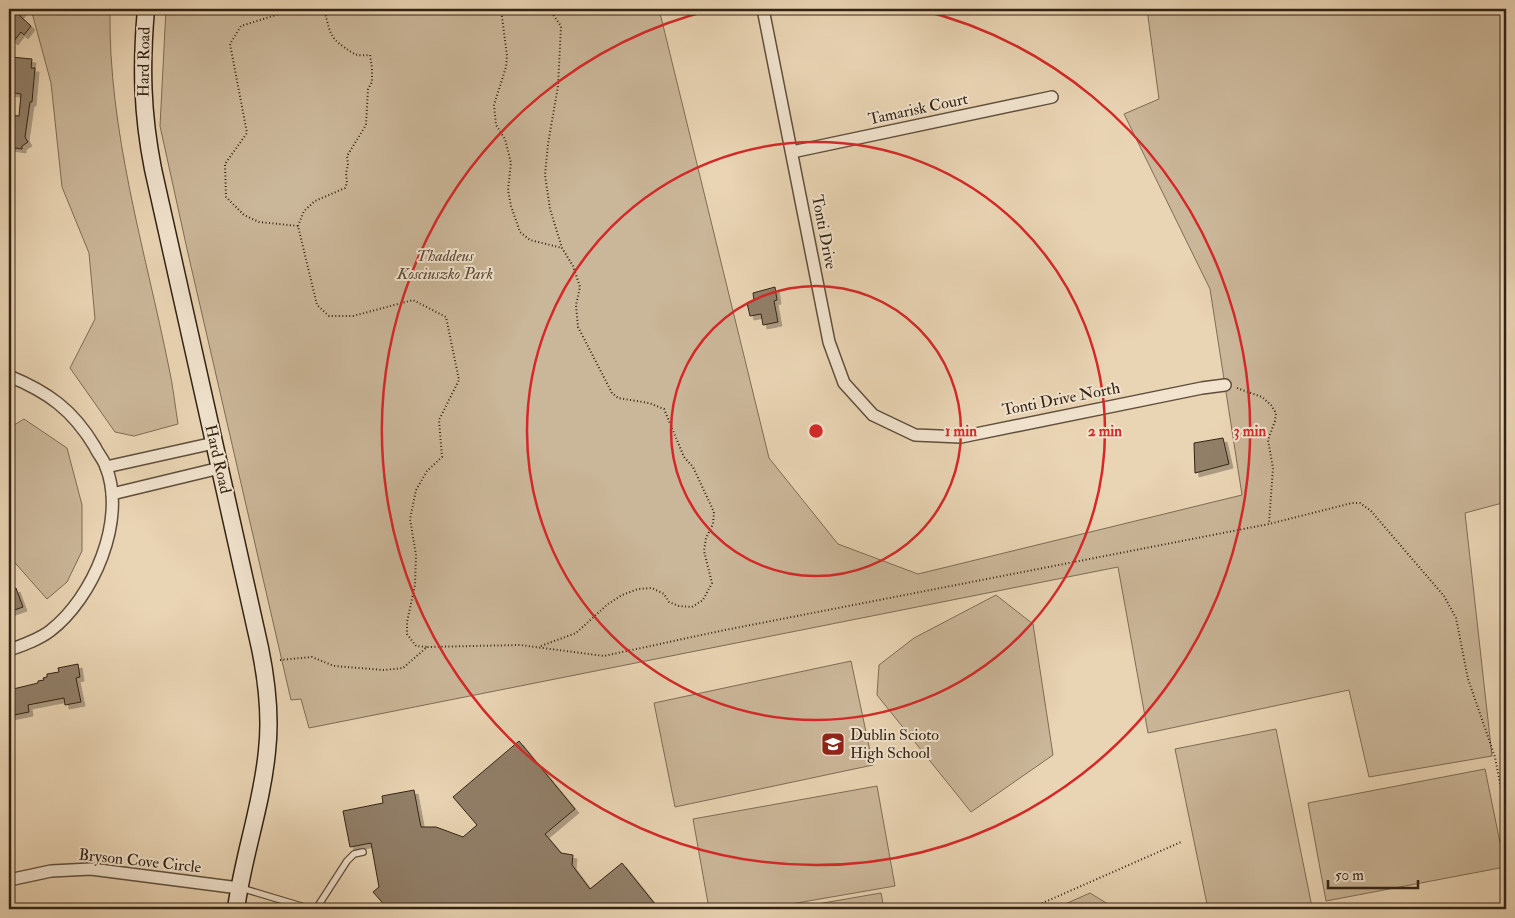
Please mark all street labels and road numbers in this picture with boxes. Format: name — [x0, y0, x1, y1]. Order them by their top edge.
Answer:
street label: Hard Road — [133, 27, 155, 97]
street label: Tamarisk Court — [866, 89, 970, 129]
street label: Tonti Drive — [807, 193, 841, 271]
street label: Tonti Drive North — [1000, 378, 1122, 420]
street label: Hard Road — [200, 423, 236, 496]
street label: Bryson Cove Circle — [78, 845, 203, 877]

